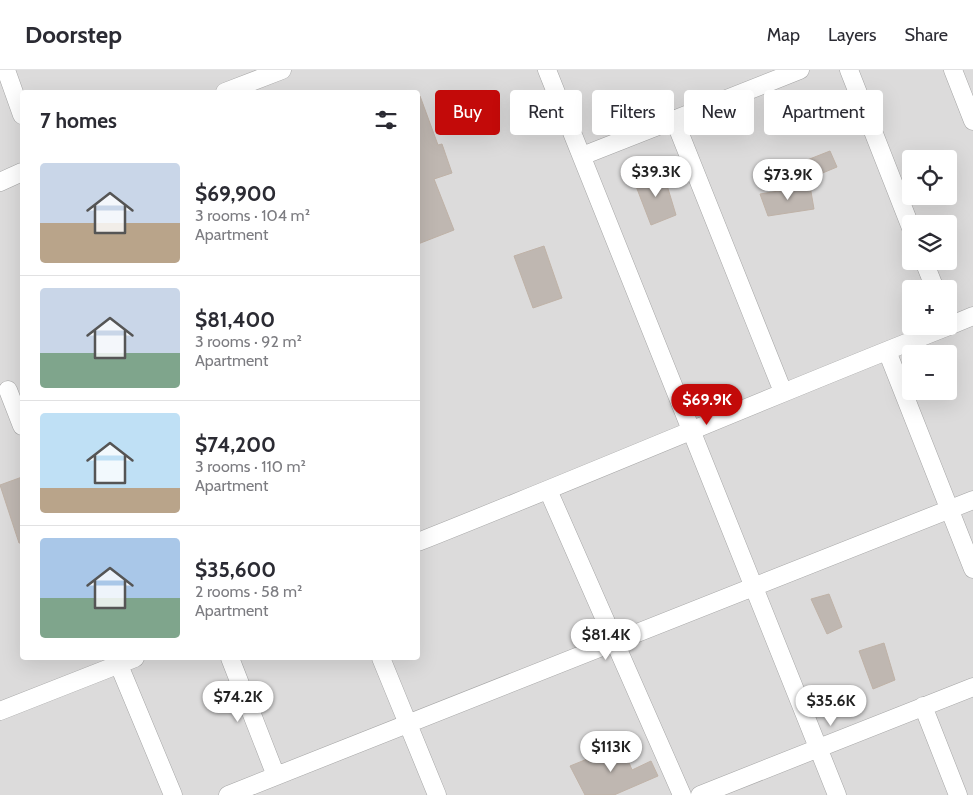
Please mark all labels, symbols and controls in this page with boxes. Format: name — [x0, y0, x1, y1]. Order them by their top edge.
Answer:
text: Doorstep — [25, 20, 122, 49]
text: Map — [767, 24, 800, 46]
text: Layers — [828, 24, 877, 46]
text: Share — [905, 24, 948, 46]
chip: Buy — [435, 90, 500, 135]
chip: Rent — [510, 90, 582, 135]
chip: Filters — [592, 90, 674, 135]
chip: New — [684, 90, 754, 135]
chip: Apartment — [764, 90, 883, 135]
icon: filters — [372, 106, 400, 134]
text: 7 homes — [40, 108, 117, 133]
map controls — [902, 150, 957, 400]
button: locate — [902, 150, 957, 205]
pin: $39.3K — [615, 156, 697, 198]
pin: $73.9K — [747, 158, 829, 201]
text: $39.3K — [632, 162, 680, 181]
text: $73.9K — [764, 165, 812, 184]
text: $69,900 — [195, 181, 276, 206]
icon: home — [80, 183, 140, 243]
text: 3 rooms · 104 m² — [195, 206, 310, 225]
button: layers — [902, 215, 957, 270]
text: Apartment — [195, 225, 268, 244]
button: + — [902, 280, 957, 335]
text: $81,400 — [195, 307, 275, 332]
icon: home — [80, 308, 140, 368]
text: 3 rooms · 92 m² — [195, 332, 302, 351]
button: − — [902, 345, 957, 400]
text: Apartment — [195, 351, 268, 370]
pin: $69.9K — [666, 384, 748, 426]
text: $69.9K — [682, 390, 732, 409]
text: $74,200 — [195, 432, 276, 457]
icon: home — [80, 433, 140, 493]
text: 3 rooms · 110 m² — [195, 457, 306, 476]
text: Apartment — [195, 476, 268, 495]
text: $35,600 — [195, 557, 276, 582]
icon: home — [80, 558, 140, 618]
text: 2 rooms · 58 m² — [195, 582, 302, 601]
text: Apartment — [195, 601, 268, 620]
pin: $81.4K — [565, 618, 647, 661]
text: $81.4K — [582, 625, 630, 644]
pin: $74.2K — [197, 680, 279, 723]
pin: $35.6K — [790, 684, 872, 727]
text: $74.2K — [214, 687, 262, 706]
text: $35.6K — [806, 691, 856, 710]
pin: $113K — [576, 730, 646, 773]
text: $113K — [591, 737, 631, 756]

